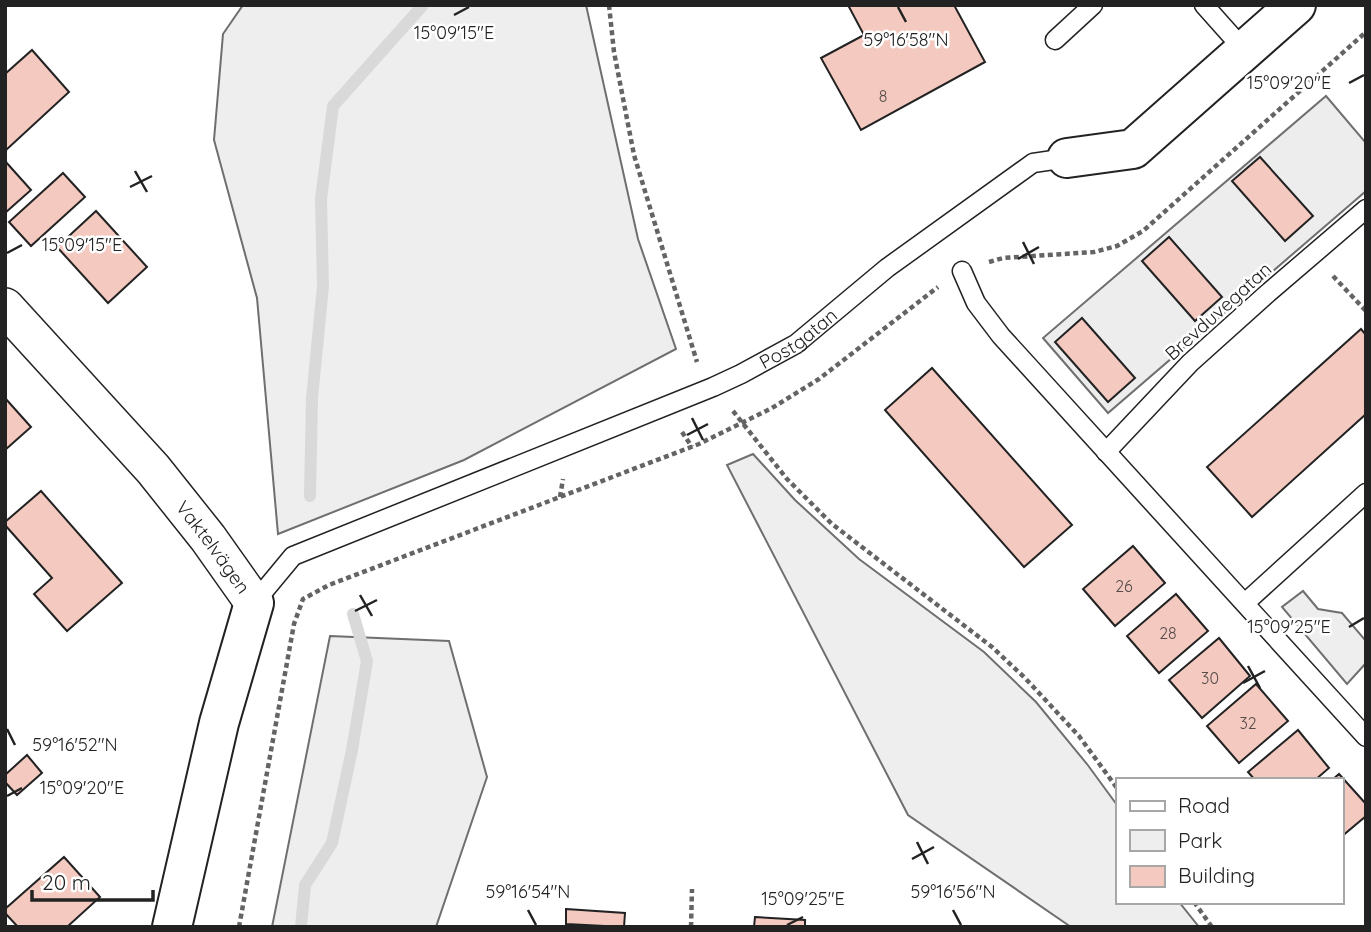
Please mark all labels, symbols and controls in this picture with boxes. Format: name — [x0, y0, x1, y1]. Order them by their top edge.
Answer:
text: 15°09'15"E — [414, 21, 494, 44]
text: 59°16'58"N — [863, 28, 949, 51]
text: 15°09'20"E — [1247, 71, 1331, 94]
house number: 8 — [879, 86, 887, 106]
text: 15°09'15"E — [42, 233, 122, 256]
street label: Brevduvegatan — [1160, 257, 1276, 365]
street label: Postgatan — [755, 303, 842, 374]
street label: Vaktelvägen — [171, 496, 255, 598]
house number: 26 — [1115, 576, 1133, 596]
text: 15°09'25"E — [1247, 615, 1331, 638]
house number: 28 — [1159, 623, 1177, 643]
house number: 30 — [1201, 668, 1219, 688]
house number: 32 — [1239, 713, 1257, 733]
text: 59°16'52"N — [32, 733, 118, 756]
text: 15°09'20"E — [40, 776, 124, 799]
legend — [1116, 778, 1343, 904]
text: Road — [1178, 792, 1230, 818]
text: Park — [1178, 827, 1222, 853]
scale bar — [32, 858, 152, 902]
text: Building — [1178, 862, 1255, 888]
text: 20 m — [42, 869, 91, 895]
text: 59°16'54"N — [486, 880, 570, 903]
text: 59°16'56"N — [910, 880, 996, 903]
text: 15°09'25"E — [761, 887, 845, 910]

